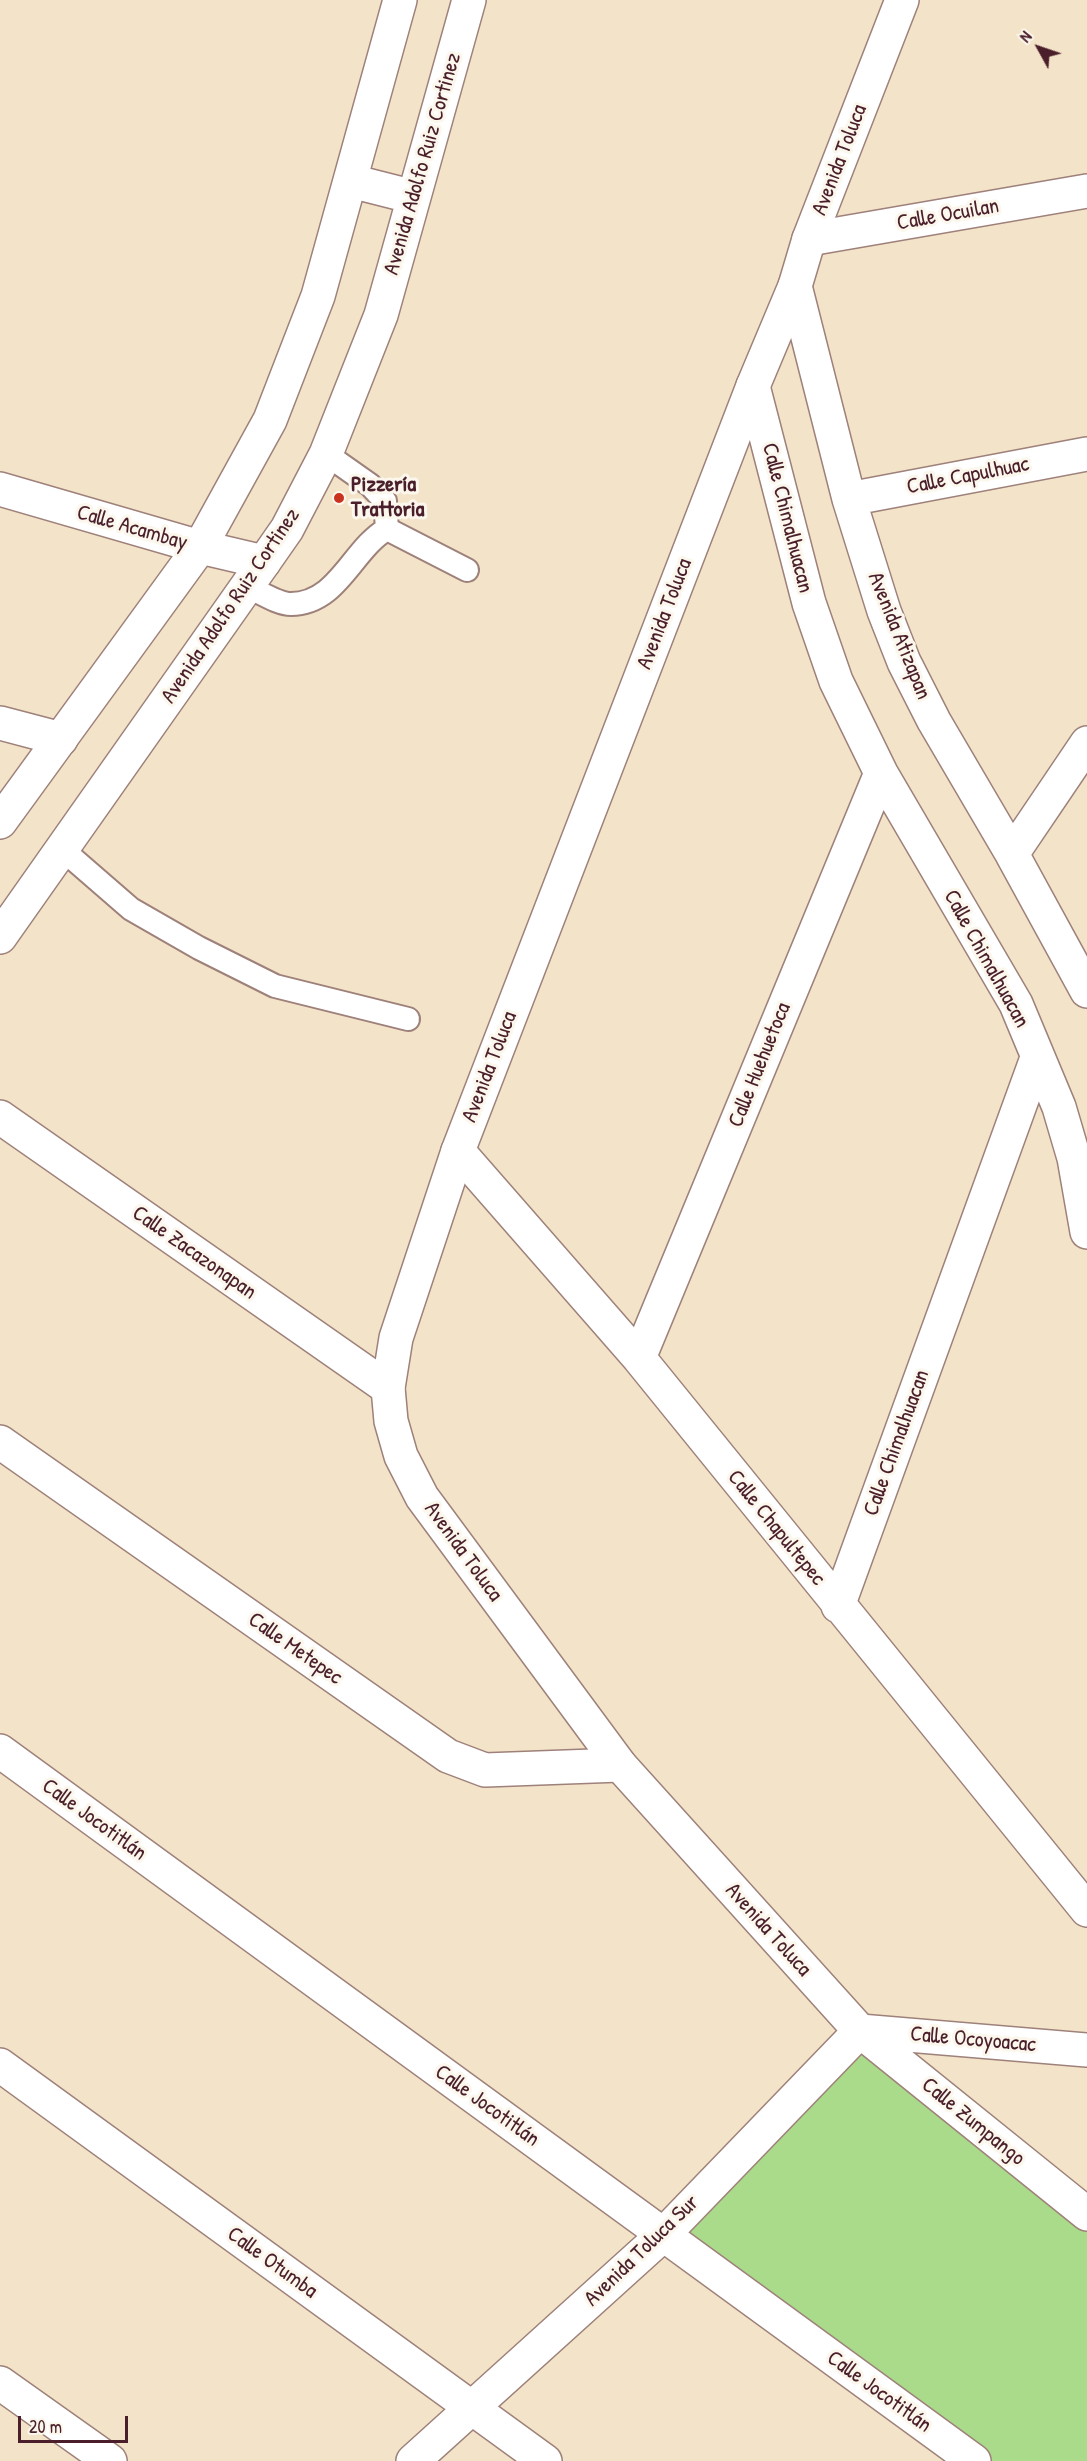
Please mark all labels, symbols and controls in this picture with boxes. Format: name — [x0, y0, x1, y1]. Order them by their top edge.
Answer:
north arrow — [1009, 18, 1069, 78]
text: N — [1014, 26, 1036, 47]
street label: Avenida Adolfo Ruiz Cortinez — [379, 50, 467, 278]
street label: Avenida Toluca — [807, 101, 873, 219]
street label: Calle Ocuilan — [895, 193, 1001, 237]
street label: Calle Chimalhuacan — [756, 440, 818, 596]
street label: Calle Capulhuac — [905, 451, 1031, 501]
place label: Pizzería Trattoria — [351, 472, 424, 524]
marker: Pizzería Trattoria — [332, 491, 346, 505]
street label: Calle Acambay — [74, 500, 190, 556]
street label: Avenida Adolfo Ruiz Cortinez — [156, 503, 306, 709]
street label: Avenida Toluca — [632, 555, 698, 673]
street label: Avenida Atizapan — [862, 569, 936, 703]
street label: Calle Chimalhuacan — [937, 886, 1035, 1032]
street label: Calle Huehuetoca — [723, 999, 797, 1131]
street label: Avenida Toluca — [457, 1008, 523, 1126]
street label: Calle Zacazonapan — [127, 1200, 261, 1306]
street label: Calle Chimalhuacan — [858, 1366, 936, 1520]
street label: Calle Chapultepec — [721, 1465, 831, 1591]
street label: Avenida Toluca — [418, 1497, 508, 1607]
street label: Calle Metepec — [243, 1607, 347, 1691]
street label: Calle Jocotitlán — [37, 1773, 151, 1867]
street label: Avenida Toluca — [719, 1878, 817, 1982]
street label: Calle Ocoyoacac — [909, 2021, 1037, 2059]
street label: Calle Jocotitlán — [430, 2059, 544, 2153]
street label: Calle Zumpango — [916, 2072, 1030, 2172]
street label: Avenida Toluca Sur — [579, 2190, 705, 2312]
street label: Calle Otumba — [222, 2221, 322, 2305]
street label: Calle Jocotitlán — [822, 2345, 936, 2439]
scale bar — [21, 2404, 130, 2442]
text: 20 m — [29, 2414, 62, 2439]

